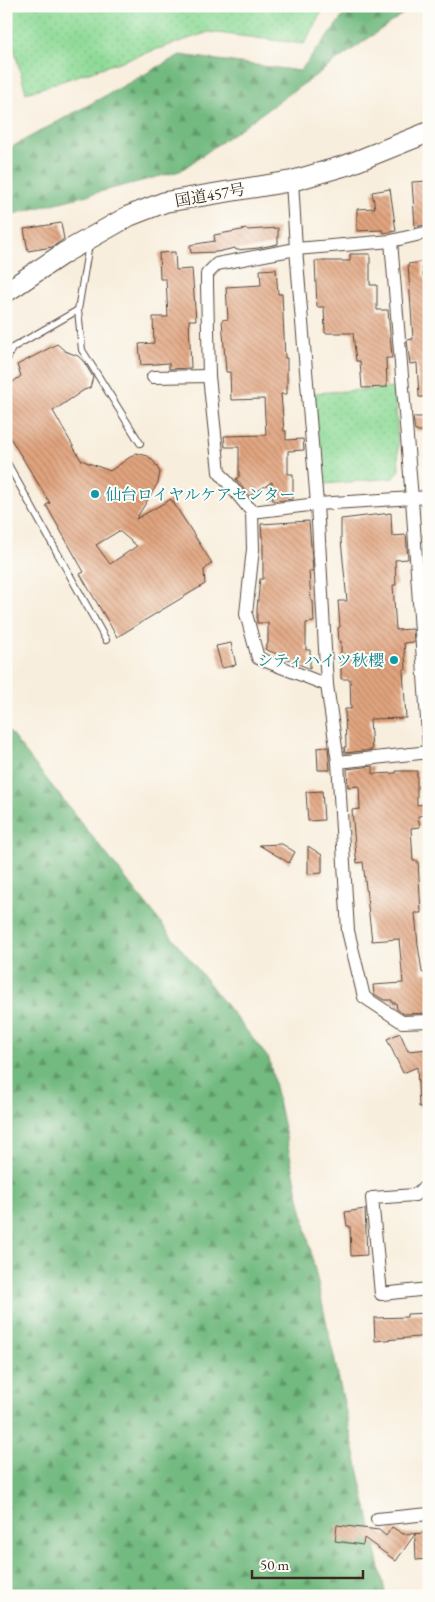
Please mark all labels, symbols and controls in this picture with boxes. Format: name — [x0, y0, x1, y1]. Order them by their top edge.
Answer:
street label: 国道457号 — [173, 178, 247, 212]
place label: 仙台ロイヤルケアセンター — [105, 484, 295, 505]
marker: 仙台ロイヤルケアセンター — [89, 488, 101, 500]
place label: シティハイツ秋櫻 — [257, 650, 384, 671]
marker: シティハイツ秋櫻 — [388, 654, 400, 666]
scale bar — [252, 1547, 364, 1579]
text: 50 m — [260, 1555, 289, 1574]

